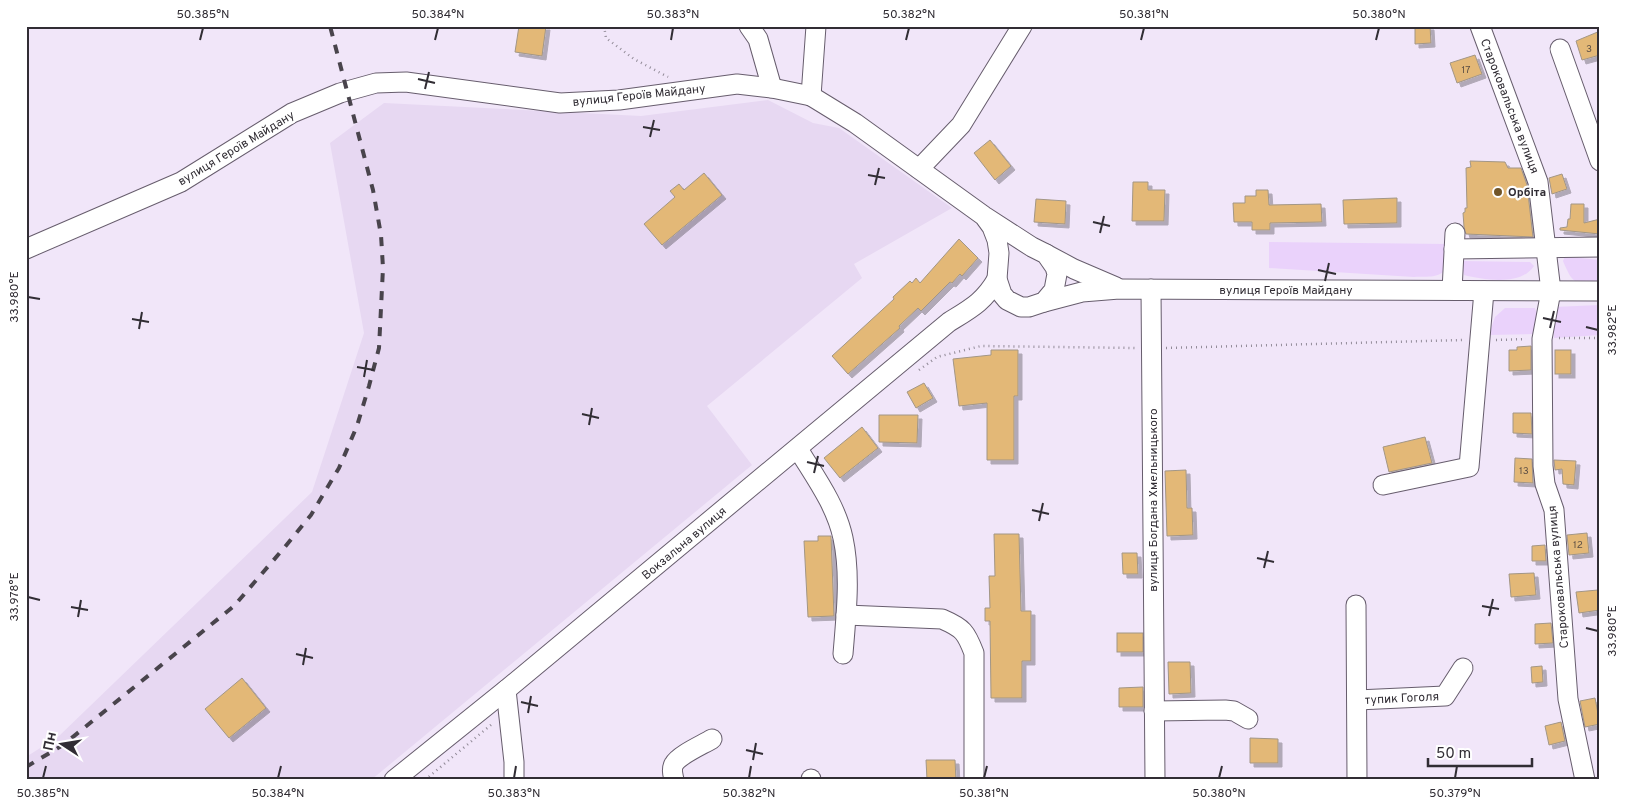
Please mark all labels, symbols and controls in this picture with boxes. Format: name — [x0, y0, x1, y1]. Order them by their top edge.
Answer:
text: 50.385°N — [176, 7, 230, 23]
text: 50.384°N — [411, 7, 465, 23]
text: 50.383°N — [646, 7, 700, 23]
text: 50.382°N — [883, 7, 935, 23]
text: 50.381°N — [1119, 7, 1169, 23]
text: 50.380°N — [1352, 7, 1406, 23]
street label: Староковальська вулиця — [1476, 37, 1542, 176]
house number: 3 — [1586, 43, 1592, 56]
house number: 17 — [1462, 64, 1470, 77]
street label: вулиця Героїв Майдану — [572, 81, 706, 111]
street label: вулиця Героїв Майдану — [175, 108, 298, 190]
place label: Орбіта — [1508, 185, 1546, 201]
marker: Орбіта — [1492, 186, 1504, 198]
text: 33.980°E — [7, 271, 23, 323]
street label: вулиця Героїв Майдану — [1219, 283, 1353, 299]
text: 33.982°E — [1605, 305, 1621, 355]
street label: вулиця Богдана Хмельницького — [1146, 408, 1162, 592]
house number: 13 — [1519, 465, 1529, 478]
street label: Вокзальна вулиця — [639, 504, 730, 584]
street label: Староковальська вулиця — [1545, 505, 1573, 649]
house number: 12 — [1573, 539, 1583, 552]
text: 33.978°E — [7, 572, 23, 622]
text: 33.980°E — [1605, 605, 1621, 657]
street label: тупик Гоголя — [1365, 689, 1440, 709]
north arrow — [38, 718, 88, 768]
text: Пн — [40, 731, 61, 753]
scale bar — [1428, 736, 1532, 768]
text: 50 m — [1436, 745, 1471, 764]
text: 50.385°N — [16, 786, 70, 802]
text: 50.384°N — [251, 786, 305, 802]
text: 50.383°N — [487, 786, 541, 802]
text: 50.382°N — [723, 786, 775, 802]
text: 50.381°N — [959, 786, 1009, 802]
text: 50.380°N — [1192, 786, 1246, 802]
text: 50.379°N — [1429, 786, 1481, 802]

